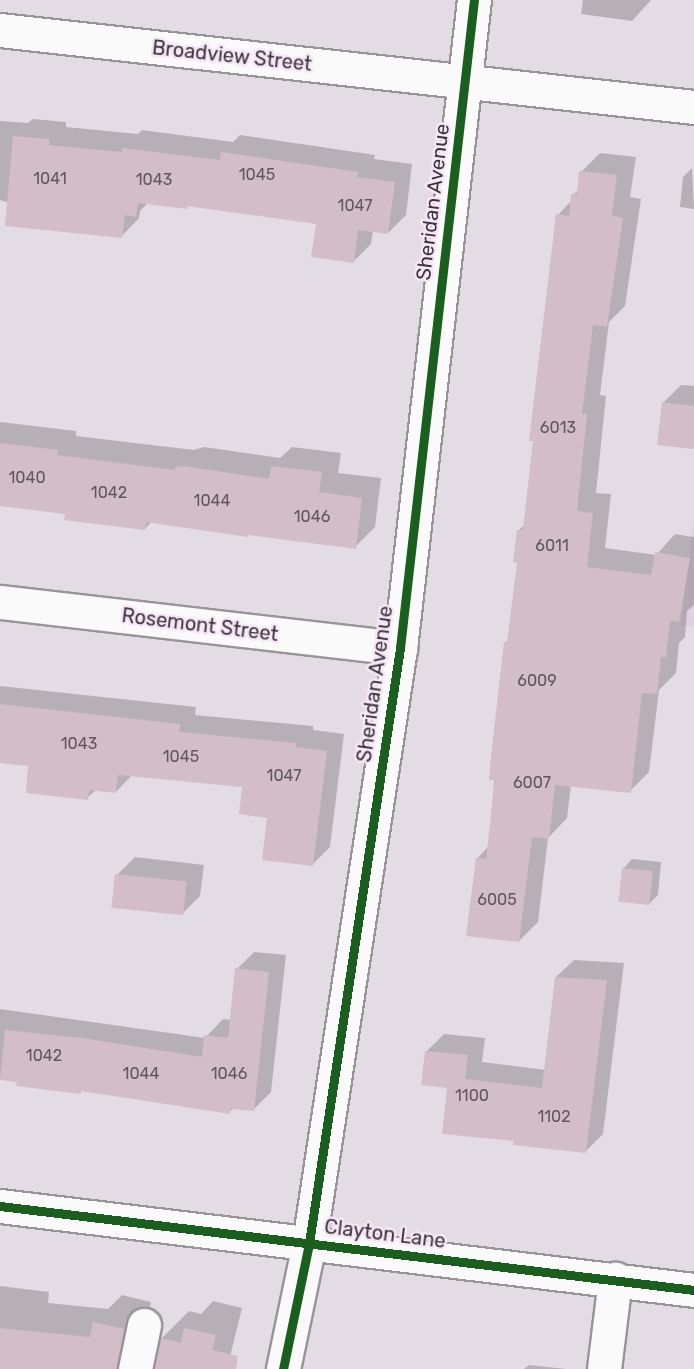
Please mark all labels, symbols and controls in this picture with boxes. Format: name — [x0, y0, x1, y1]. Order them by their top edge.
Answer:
street label: Broadview Street — [151, 36, 313, 76]
street label: Sheridan Avenue — [411, 122, 455, 282]
house number: 1045 — [239, 165, 275, 185]
house number: 1041 — [33, 169, 67, 189]
house number: 1043 — [136, 170, 172, 190]
house number: 1047 — [338, 196, 372, 216]
house number: 6013 — [540, 418, 576, 438]
house number: 1040 — [8, 468, 46, 488]
house number: 1042 — [91, 483, 127, 503]
house number: 1044 — [194, 491, 230, 511]
house number: 1046 — [294, 507, 330, 527]
house number: 6011 — [535, 536, 569, 556]
street label: Rosemont Street — [120, 603, 280, 647]
street label: Sheridan Avenue — [352, 604, 398, 764]
house number: 6009 — [517, 671, 557, 691]
house number: 1043 — [61, 734, 97, 754]
house number: 1045 — [163, 747, 199, 767]
house number: 1047 — [267, 766, 301, 786]
house number: 6007 — [513, 773, 551, 793]
house number: 6005 — [477, 890, 517, 910]
house number: 1042 — [26, 1046, 62, 1066]
house number: 1044 — [123, 1064, 159, 1084]
house number: 1046 — [211, 1064, 247, 1084]
house number: 1100 — [455, 1086, 489, 1106]
house number: 1102 — [537, 1107, 571, 1127]
street label: Clayton Lane — [323, 1215, 447, 1253]

